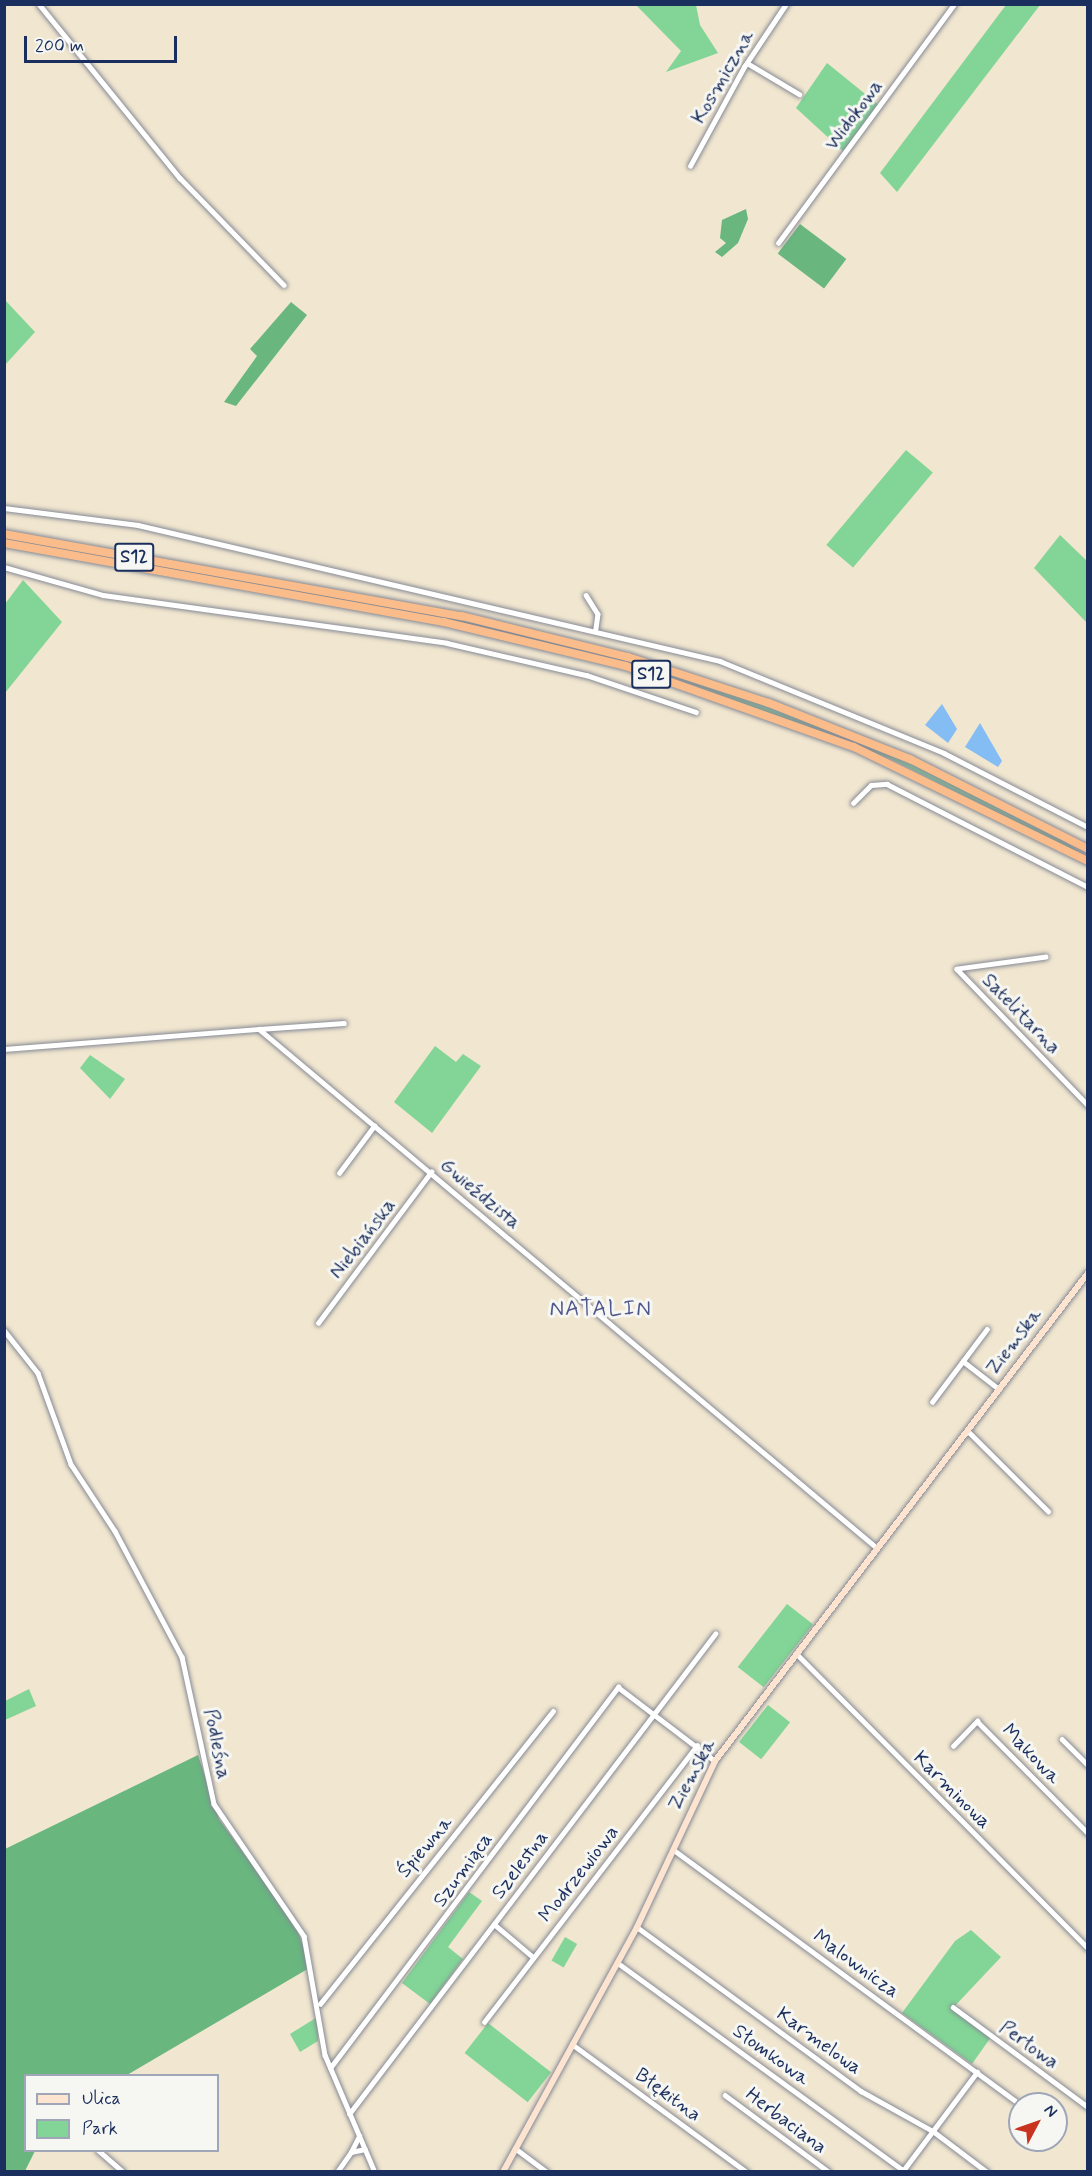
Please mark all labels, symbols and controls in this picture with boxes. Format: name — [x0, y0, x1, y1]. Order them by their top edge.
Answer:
scale bar — [27, 24, 180, 62]
street label: Kosmiczna — [687, 26, 759, 128]
text: 200 m — [35, 34, 84, 58]
street label: Widokowa — [820, 75, 888, 155]
road number: S12 — [113, 542, 155, 572]
road number: S12 — [630, 659, 672, 689]
street label: Satelitarna — [977, 969, 1065, 1059]
street label: Gwieździsta — [435, 1153, 525, 1235]
street label: Niebiańska — [325, 1194, 401, 1284]
district label: NATALIN — [551, 1297, 651, 1323]
street label: Ziemska — [981, 1304, 1047, 1380]
street label: Podleśna — [198, 1707, 236, 1781]
street label: Makowa — [996, 1719, 1066, 1789]
street label: Ziemska — [663, 1735, 721, 1815]
street label: Karminowa — [908, 1746, 996, 1834]
street label: Śpiewna — [392, 1811, 458, 1883]
street label: Modrzewiowa — [534, 1821, 624, 1927]
street label: Szelestna — [486, 1826, 554, 1904]
street label: Szumiąca — [428, 1828, 498, 1912]
street label: Malownicza — [808, 1925, 904, 2003]
street label: Karmelowa — [772, 2002, 866, 2080]
street label: Perłowa — [995, 2016, 1063, 2074]
street label: Słomkowa — [728, 2019, 814, 2091]
street label: Błękitna — [630, 2063, 706, 2127]
legend — [24, 2074, 219, 2152]
street label: Herbaciana — [741, 2083, 831, 2159]
text: Ulica — [82, 2087, 121, 2111]
north arrow — [1008, 2092, 1068, 2152]
text: N — [1039, 2100, 1062, 2122]
text: Park — [82, 2117, 118, 2141]

